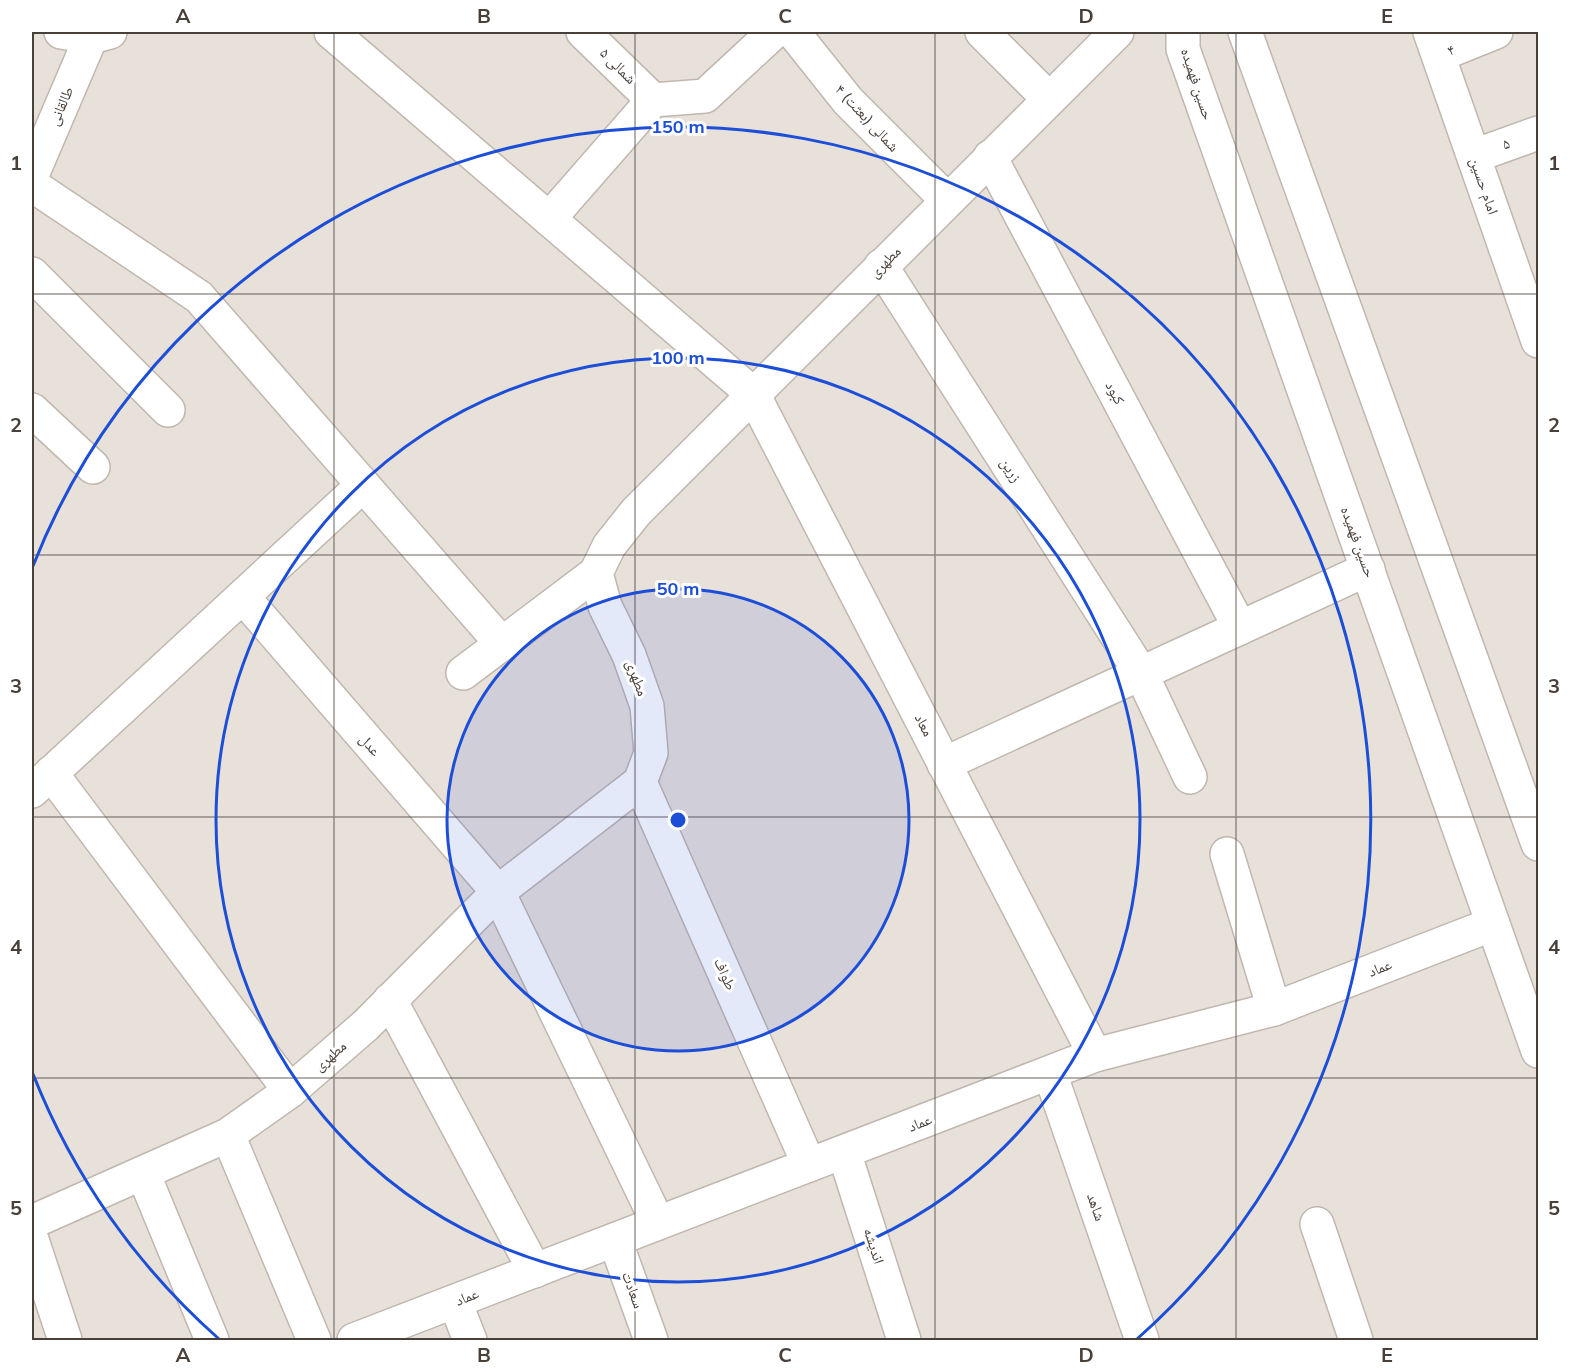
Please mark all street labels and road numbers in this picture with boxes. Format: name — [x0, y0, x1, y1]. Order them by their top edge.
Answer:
street label: ۴ — [1444, 39, 1458, 60]
street label: ۵ شمالی — [595, 43, 641, 89]
street label: حسین فهمیده — [1176, 46, 1218, 123]
street label: ۴ شمالی (بعثت) — [831, 80, 904, 156]
street label: طالقانی — [44, 83, 78, 129]
street label: ۵ — [1500, 133, 1512, 154]
street label: امام حسین — [1465, 155, 1503, 217]
street label: مطهری — [865, 242, 905, 282]
street label: کبود — [1101, 378, 1129, 408]
street label: زرین — [996, 454, 1026, 486]
street label: حسین فهمیده — [1336, 504, 1380, 581]
street label: مطهری — [621, 657, 653, 699]
street label: معاد — [911, 710, 938, 739]
street label: عدل — [355, 730, 386, 761]
street label: عماد — [1365, 954, 1395, 981]
street label: طواف — [710, 955, 741, 993]
street label: مطهری — [309, 1036, 351, 1076]
street label: عماد — [905, 1109, 935, 1136]
street label: شاهد — [1083, 1190, 1110, 1223]
street label: اندیشه — [860, 1225, 889, 1266]
street label: سعادت — [618, 1269, 649, 1311]
street label: عماد — [452, 1283, 482, 1310]

